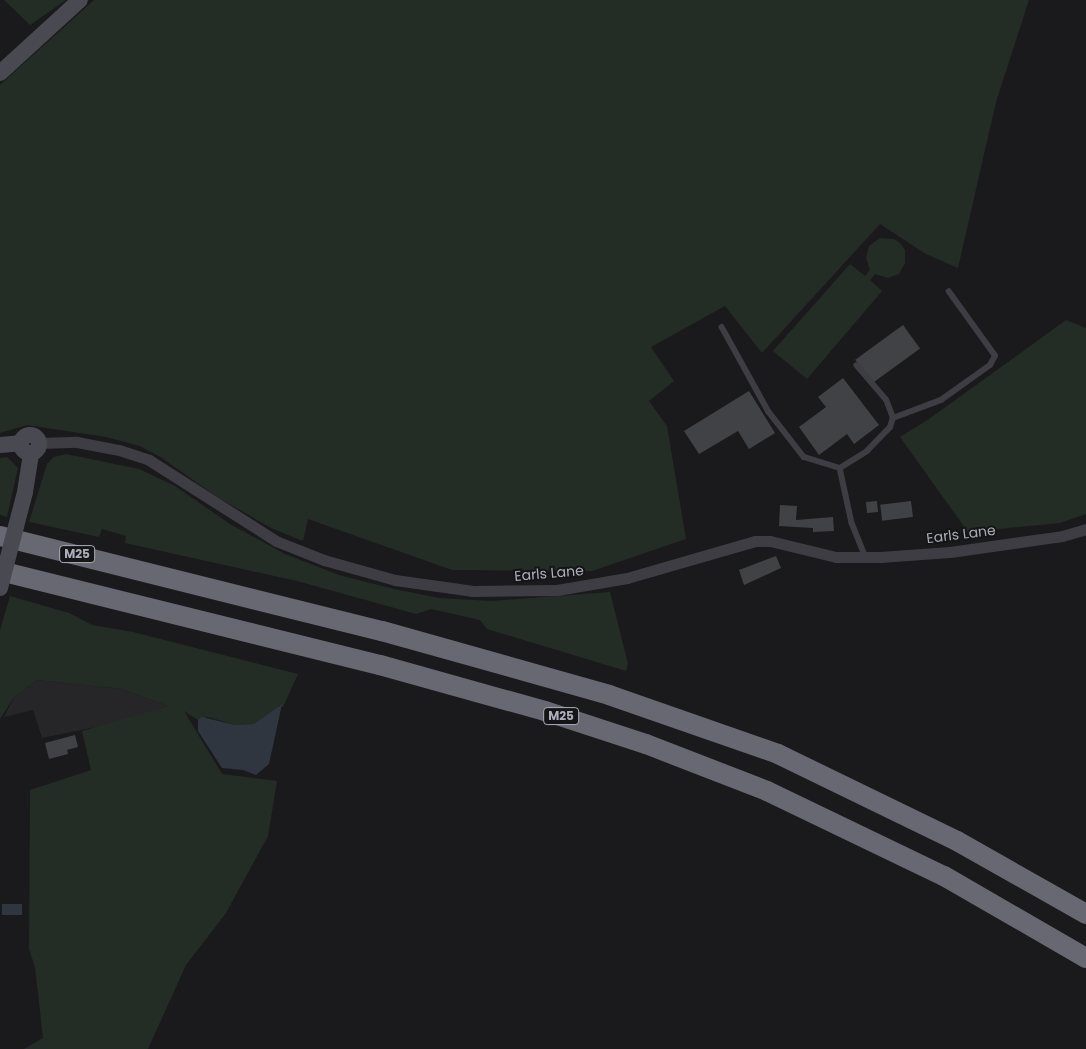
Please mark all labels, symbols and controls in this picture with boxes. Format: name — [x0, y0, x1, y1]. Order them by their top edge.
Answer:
street label: Earls Lane — [925, 521, 997, 547]
road number: M25 — [58, 544, 96, 564]
street label: Earls Lane — [514, 562, 584, 584]
road number: M25 — [542, 706, 580, 726]

